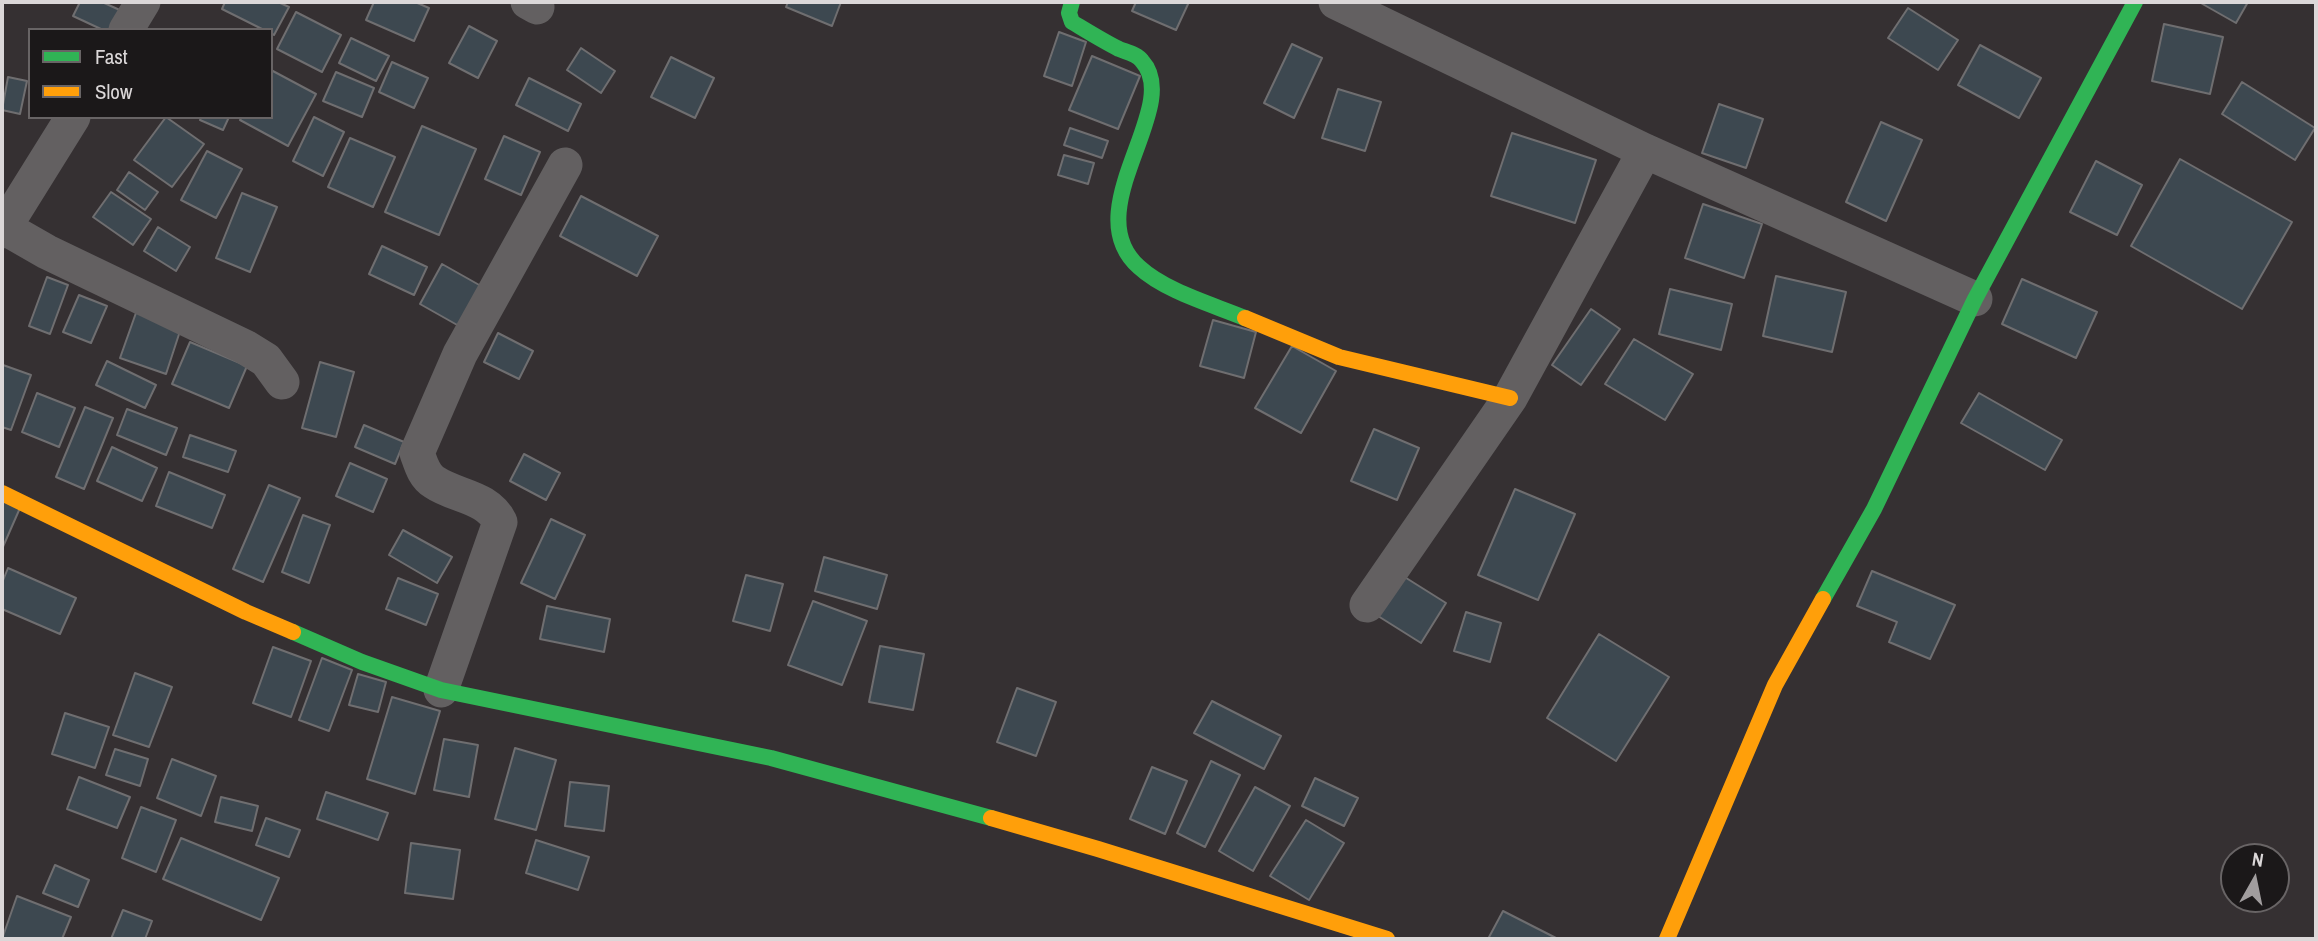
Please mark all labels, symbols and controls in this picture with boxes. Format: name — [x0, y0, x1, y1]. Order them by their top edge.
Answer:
legend — [28, 28, 273, 119]
text: Fast — [95, 42, 128, 71]
text: Slow — [95, 77, 132, 106]
north arrow — [2220, 843, 2290, 913]
text: N — [2250, 846, 2266, 873]

